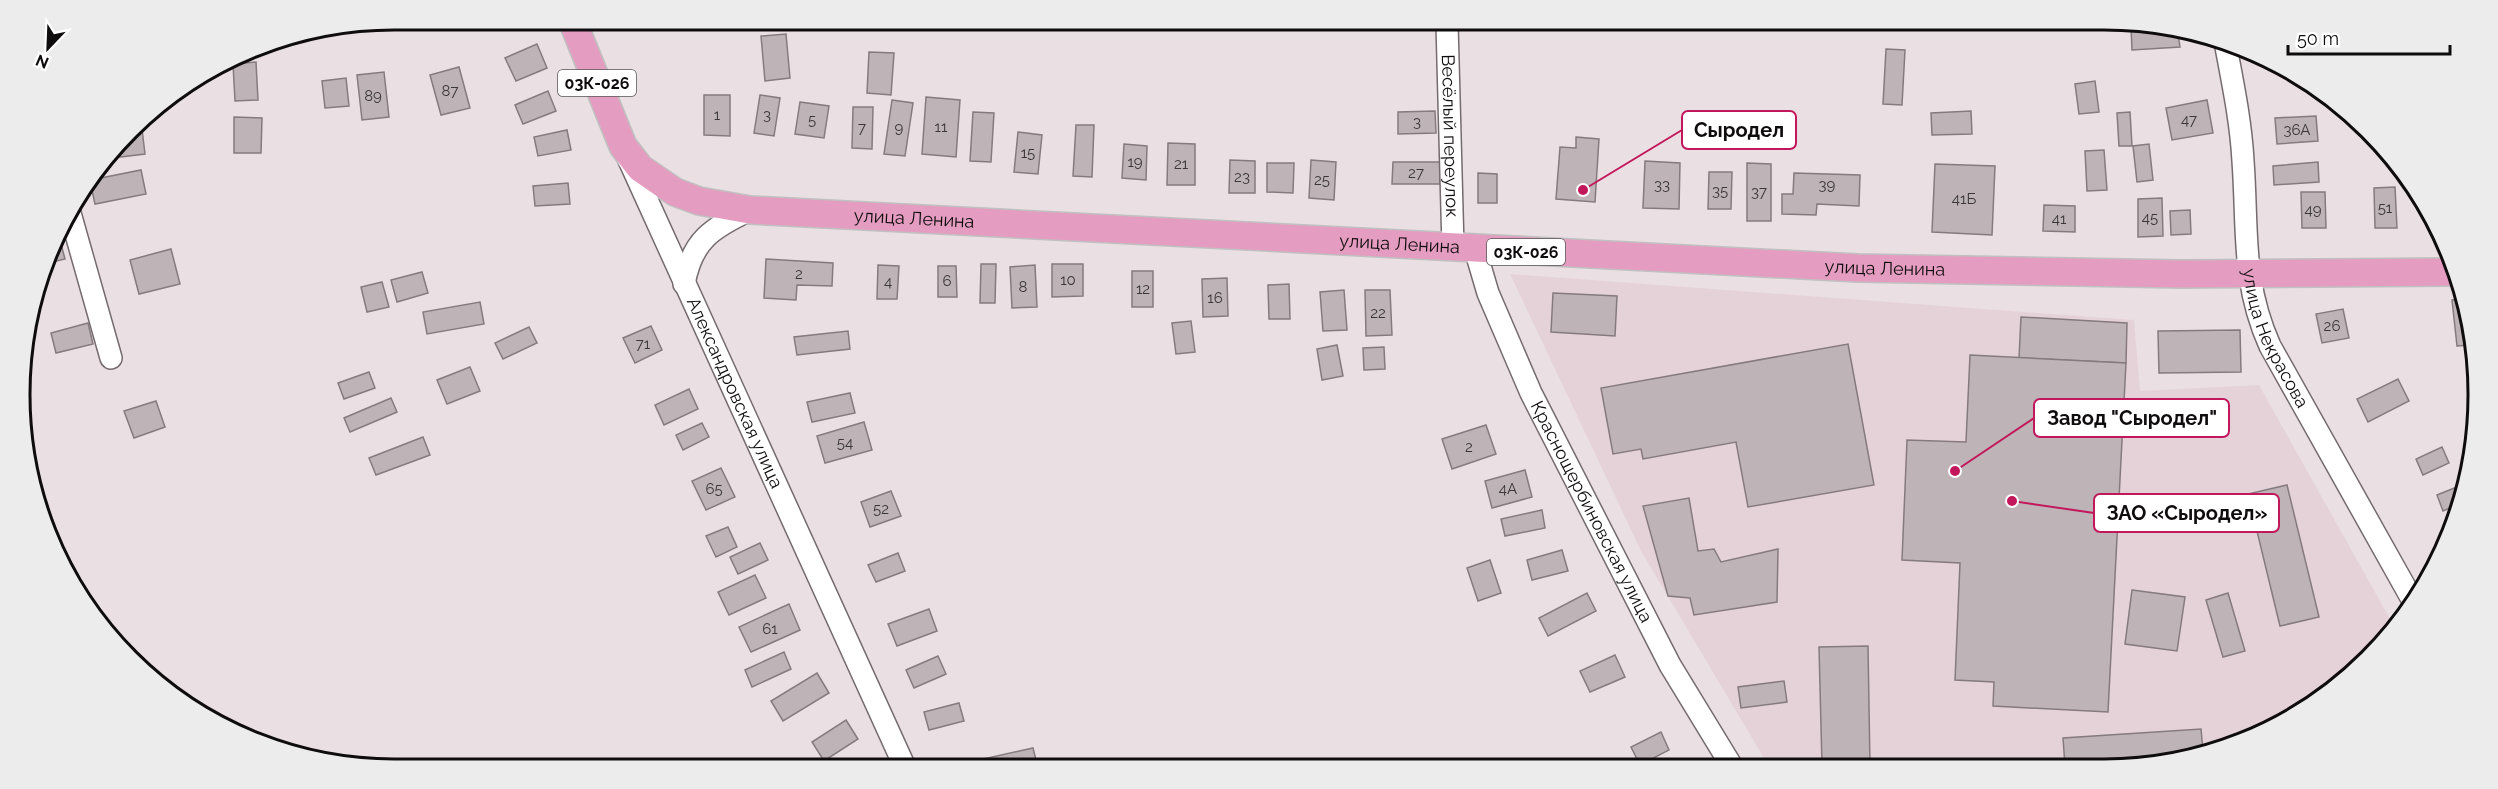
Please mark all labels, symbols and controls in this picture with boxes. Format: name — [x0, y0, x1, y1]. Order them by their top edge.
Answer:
north arrow — [18, 18, 78, 78]
scale bar — [2288, 18, 2450, 56]
text: 50 m — [2297, 28, 2339, 49]
text: N — [33, 50, 52, 72]
street label: Весёлый переулок — [1438, 54, 1463, 218]
road number: 03К-026 — [558, 70, 636, 96]
house number: 87 — [442, 82, 458, 100]
house number: 89 — [364, 87, 382, 105]
house number: 1 — [714, 106, 721, 124]
house number: 3 — [763, 106, 771, 124]
house number: 5 — [808, 111, 816, 129]
callout: Сыродел — [1682, 111, 1796, 149]
house number: 47 — [2181, 111, 2197, 129]
house number: 3 — [1413, 113, 1421, 131]
house number: 11 — [935, 118, 948, 136]
text: Сыродел — [1694, 118, 1784, 142]
house number: 7 — [858, 119, 866, 137]
house number: 9 — [895, 119, 904, 137]
house number: 36А — [2284, 121, 2310, 139]
house number: 15 — [1021, 144, 1035, 162]
house number: 19 — [1127, 153, 1143, 171]
house number: 21 — [1174, 155, 1189, 173]
house number: 27 — [1408, 164, 1424, 182]
house number: 23 — [1234, 168, 1250, 186]
house number: 25 — [1314, 171, 1330, 189]
house number: 33 — [1654, 176, 1670, 194]
house number: 39 — [1819, 176, 1836, 194]
house number: 35 — [1712, 182, 1728, 200]
house number: 37 — [1751, 183, 1767, 201]
house number: 41Б — [1952, 190, 1976, 208]
house number: 51 — [2378, 199, 2393, 217]
house number: 49 — [2305, 201, 2322, 219]
street label: улица Ленина — [853, 204, 975, 232]
house number: 45 — [2142, 209, 2158, 227]
house number: 41 — [2052, 210, 2067, 228]
street label: улица Ленина — [1339, 230, 1460, 257]
road number: 03К-026 — [1487, 239, 1565, 265]
street label: улица Ленина — [1824, 255, 1945, 280]
house number: 2 — [795, 265, 803, 283]
street label: улица Некрасова — [2239, 267, 2313, 411]
house number: 10 — [1060, 271, 1076, 289]
house number: 6 — [942, 272, 952, 290]
house number: 4 — [884, 273, 892, 291]
house number: 8 — [1019, 278, 1028, 296]
house number: 12 — [1136, 280, 1150, 298]
house number: 16 — [1207, 289, 1223, 307]
street label: Александровская улица — [683, 294, 788, 491]
house number: 22 — [1370, 304, 1386, 322]
house number: 26 — [2324, 317, 2340, 335]
house number: 71 — [636, 335, 651, 353]
street label: Краснощербиновская улица — [1527, 397, 1657, 626]
callout: Завод "Сыродел" — [2034, 399, 2229, 437]
text: Завод "Сыродел" — [2047, 406, 2217, 430]
house number: 54 — [837, 434, 853, 452]
house number: 2 — [1465, 438, 1473, 456]
house number: 65 — [705, 480, 723, 498]
house number: 4А — [1499, 480, 1517, 498]
callout: ЗАО «Сыродел» — [2094, 494, 2279, 532]
house number: 52 — [873, 500, 889, 518]
text: ЗАО «Сыродел» — [2107, 501, 2267, 525]
house number: 61 — [762, 620, 778, 638]

